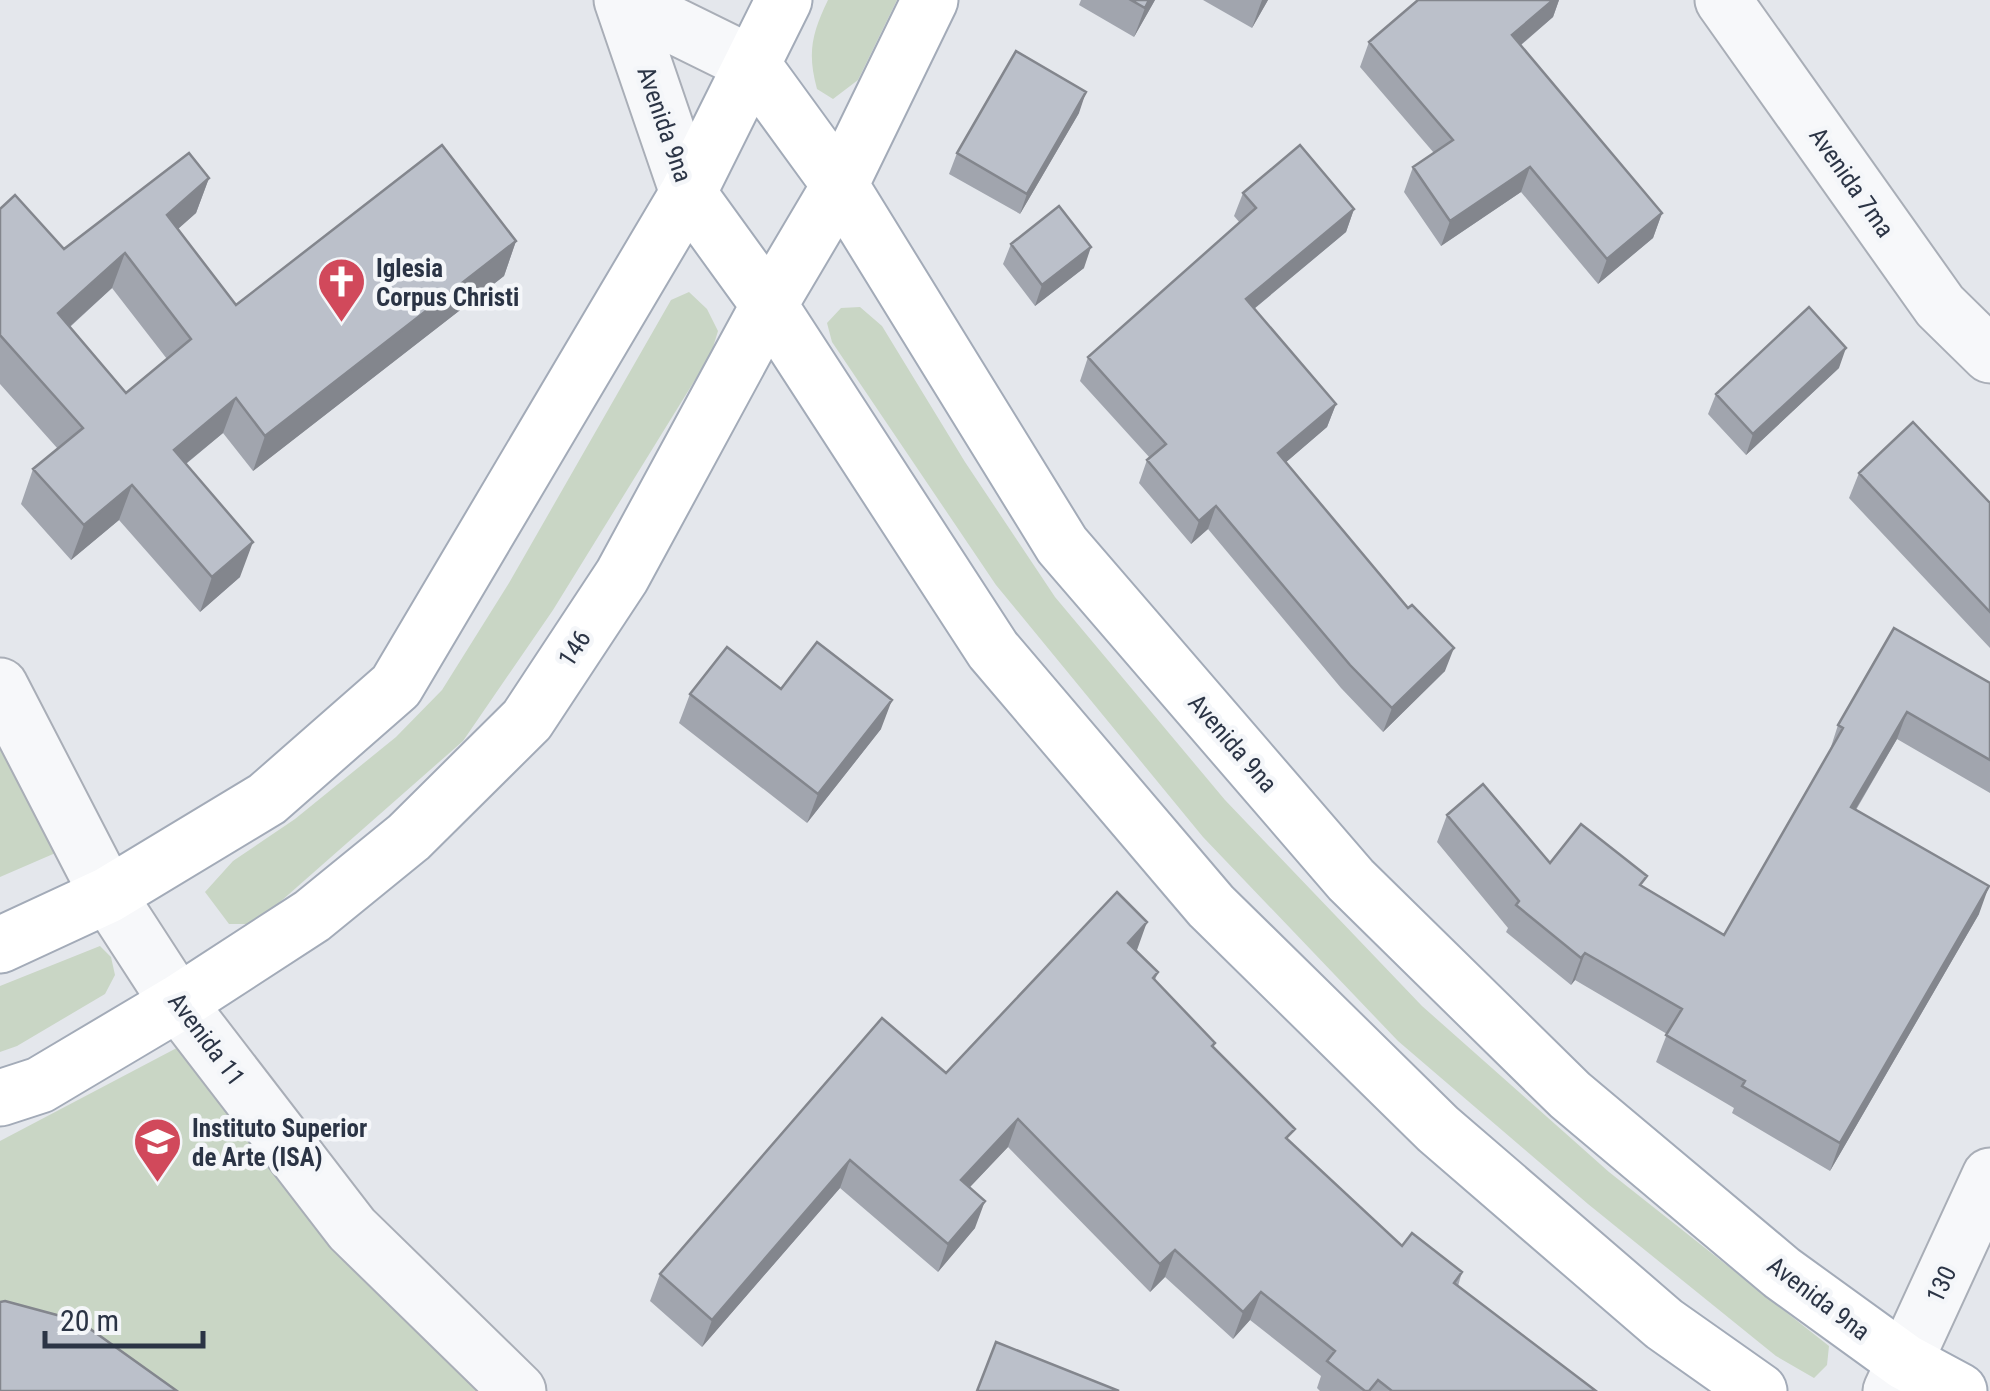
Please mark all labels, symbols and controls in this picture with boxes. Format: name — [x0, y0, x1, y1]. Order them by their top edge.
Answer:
street label: Avenida 9na — [631, 62, 698, 186]
street label: Avenida 7ma — [1803, 122, 1900, 243]
place label: Iglesia Corpus Christi — [376, 254, 519, 312]
church icon: Iglesia Corpus Christi — [315, 256, 367, 324]
street label: 146 — [552, 625, 597, 672]
street label: Avenida 9na — [1182, 688, 1283, 798]
street label: Avenida 11 — [162, 987, 251, 1091]
place label: Instituto Superior de Arte (ISA) — [192, 1114, 367, 1172]
school or university icon: Instituto Superior de Arte (ISA) — [131, 1116, 183, 1184]
street label: Avenida 9na — [1762, 1251, 1876, 1346]
street label: 130 — [1920, 1261, 1962, 1307]
scale bar — [45, 1286, 202, 1348]
text: 20 m — [60, 1303, 119, 1338]

